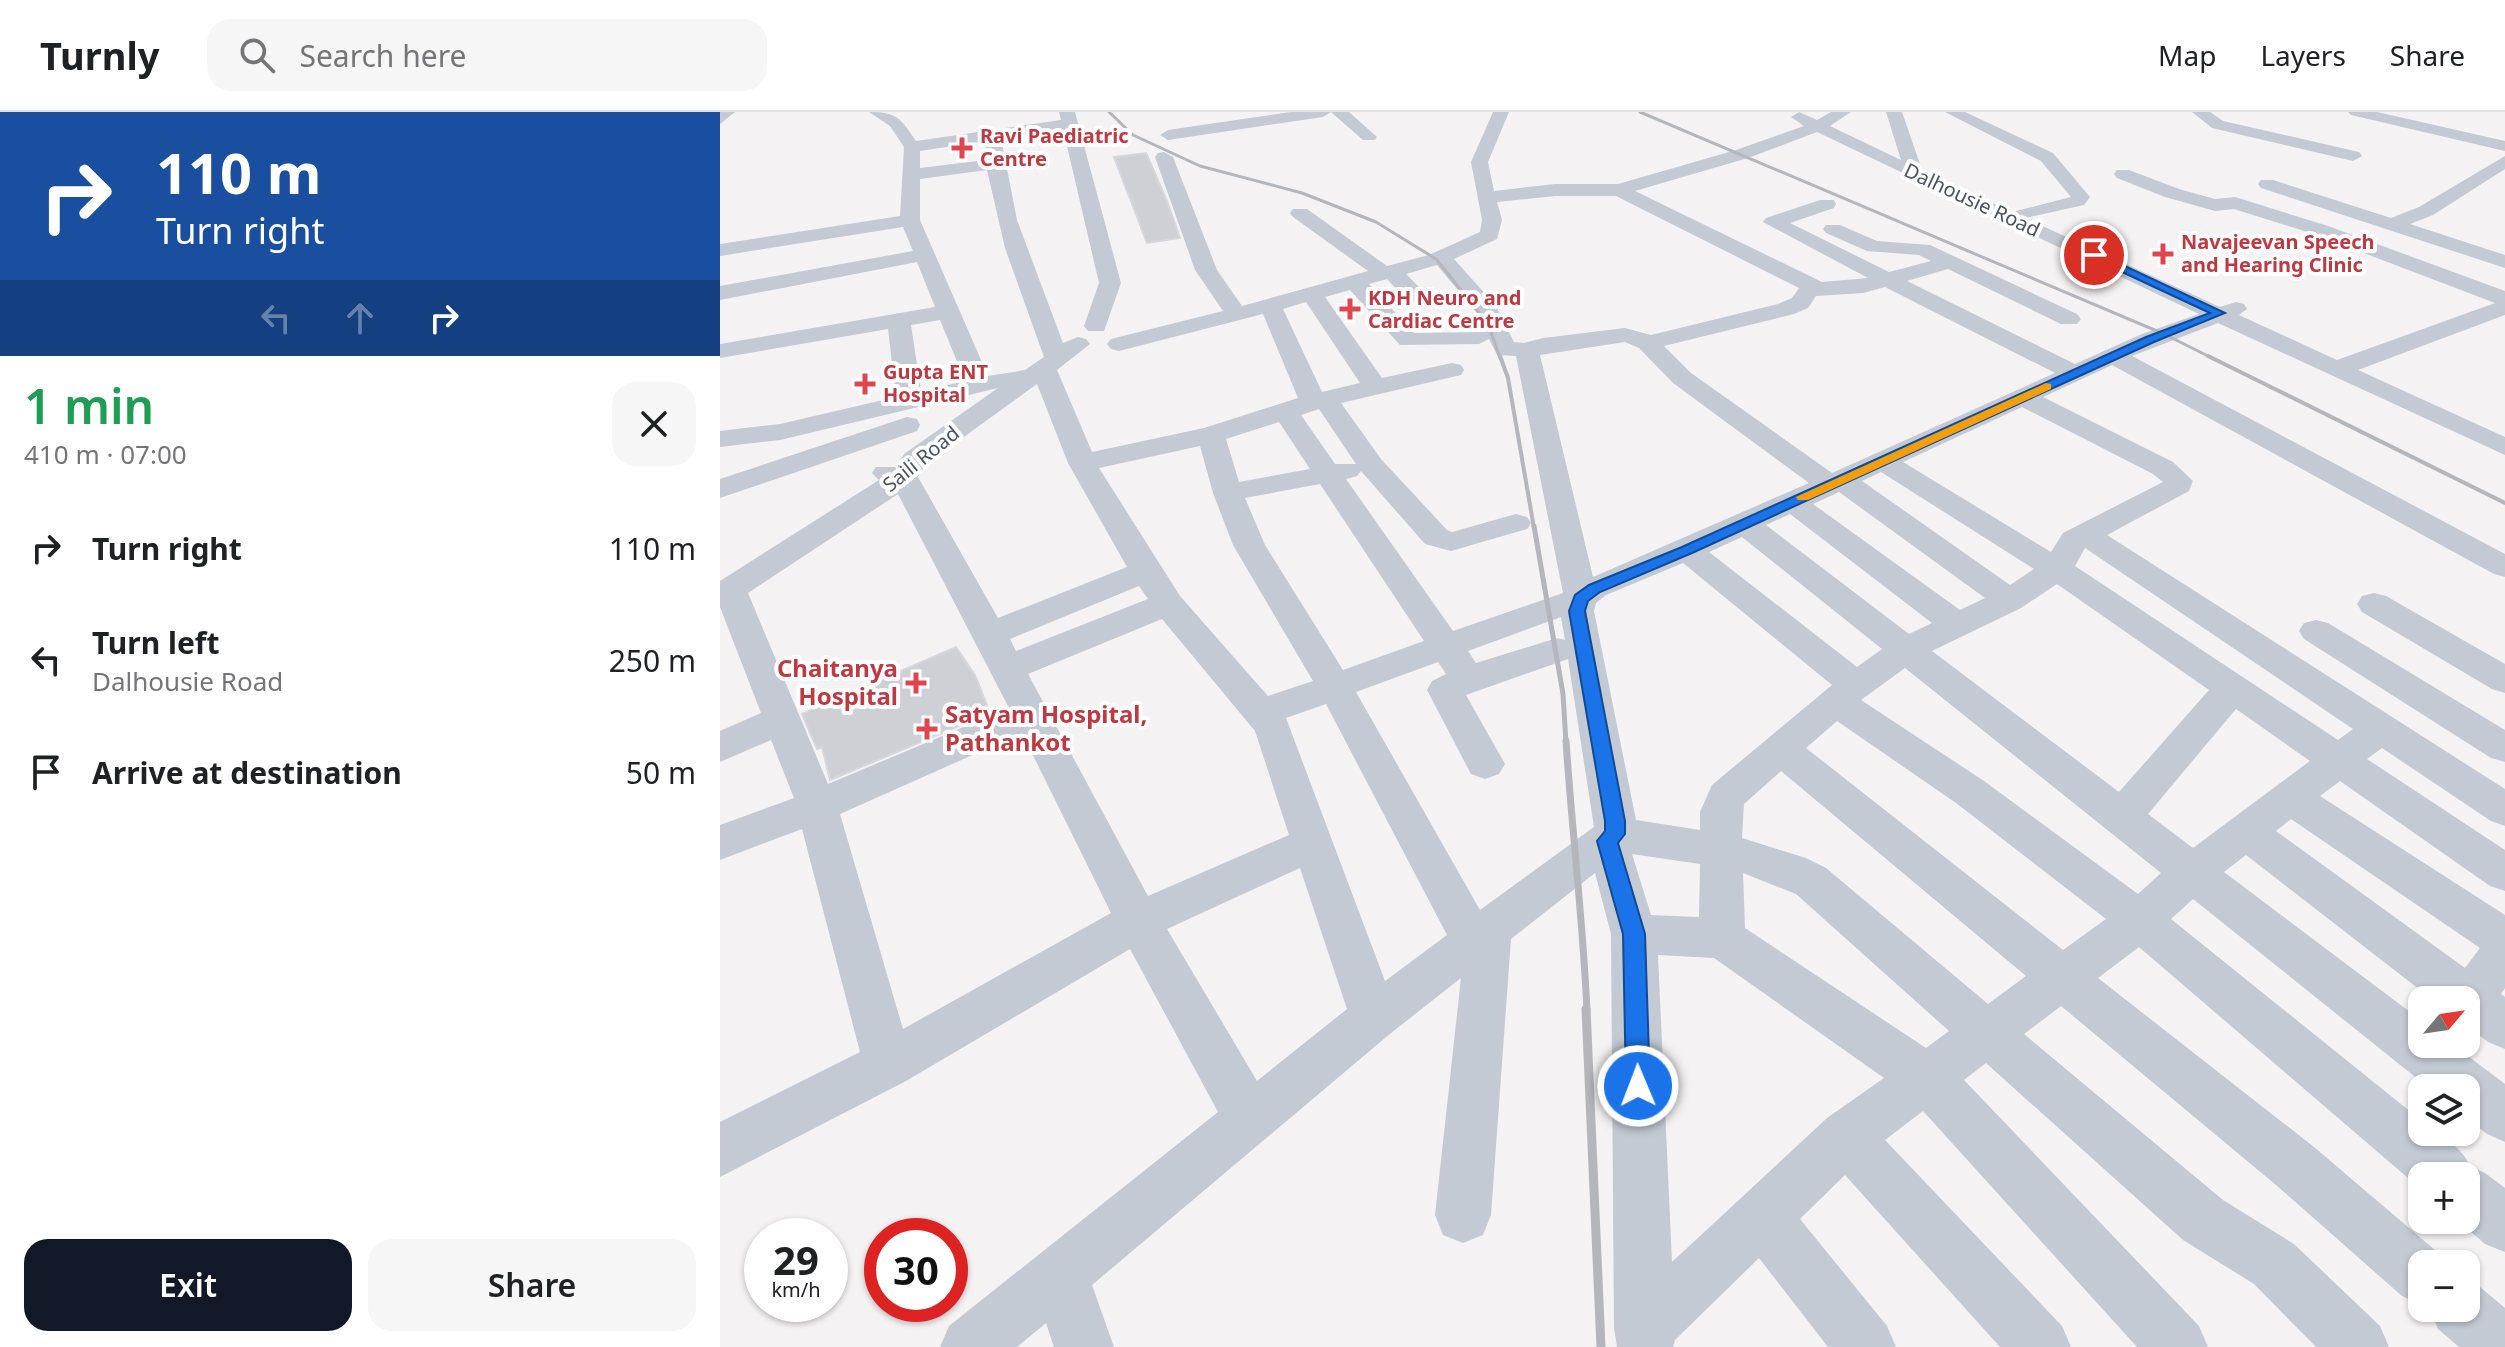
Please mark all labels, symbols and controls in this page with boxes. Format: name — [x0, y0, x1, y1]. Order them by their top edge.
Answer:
search box — [207, 19, 767, 91]
text: Turnly — [40, 29, 159, 81]
icon: search — [235, 33, 279, 77]
text: Search here — [299, 35, 466, 76]
text: Map — [2158, 36, 2216, 74]
text: Layers — [2260, 36, 2346, 74]
text: Share — [2390, 36, 2465, 74]
place label: Ravi Paediatric Centre — [980, 122, 1129, 172]
text: 110 m — [156, 134, 321, 210]
marker: Ravi Paediatric Centre — [951, 137, 973, 159]
icon: right — [24, 144, 128, 248]
street label: Dalhousie Road — [1900, 156, 2045, 243]
text: Turn right — [156, 206, 324, 255]
pin — [2060, 221, 2128, 289]
place label: Navajeevan Speech and Hearing Clinic — [2181, 228, 2375, 278]
icon: arrive — [2072, 233, 2116, 277]
marker: Navajeevan Speech and Hearing Clinic — [2152, 243, 2174, 265]
place label: KDH Neuro and Cardiac Centre — [1368, 284, 1521, 334]
icon: left — [254, 296, 298, 340]
icon: ahead — [338, 296, 382, 340]
icon: right — [422, 296, 466, 340]
marker: KDH Neuro and Cardiac Centre — [1339, 298, 1361, 320]
place label: Gupta ENT Hospital — [883, 358, 988, 408]
text: 1 min — [24, 373, 154, 438]
marker: Gupta ENT Hospital — [854, 373, 876, 395]
button: close — [612, 382, 696, 466]
street label: Saili Road — [877, 420, 965, 498]
text: 410 m · 07:00 — [24, 436, 187, 472]
icon: right — [24, 526, 68, 570]
text: Turn right — [92, 528, 242, 569]
text: 110 m — [609, 528, 696, 569]
text: Turn left — [92, 622, 220, 663]
icon: left — [24, 638, 68, 682]
text: 250 m — [609, 640, 696, 681]
place label: Chaitanya Hospital — [777, 651, 898, 712]
text: Dalhousie Road — [92, 663, 283, 699]
marker: Chaitanya Hospital — [905, 672, 927, 694]
place label: Satyam Hospital, Pathankot — [945, 697, 1147, 758]
marker: Satyam Hospital, Pathankot — [916, 718, 938, 740]
icon: arrive — [24, 750, 68, 794]
text: Arrive at destination — [92, 752, 402, 793]
text: 50 m — [626, 752, 696, 793]
north arrow — [2408, 986, 2480, 1058]
map controls — [2408, 986, 2480, 1322]
position arrow — [1596, 1044, 1680, 1128]
button: layers — [2408, 1074, 2480, 1146]
button: + — [2408, 1162, 2480, 1234]
speed limit sign: 30 — [864, 1218, 968, 1322]
text: 29 — [773, 1232, 819, 1287]
button: Exit — [24, 1239, 352, 1331]
button: Share — [368, 1239, 696, 1331]
button: − — [2408, 1250, 2480, 1322]
text: km/h — [771, 1276, 821, 1303]

